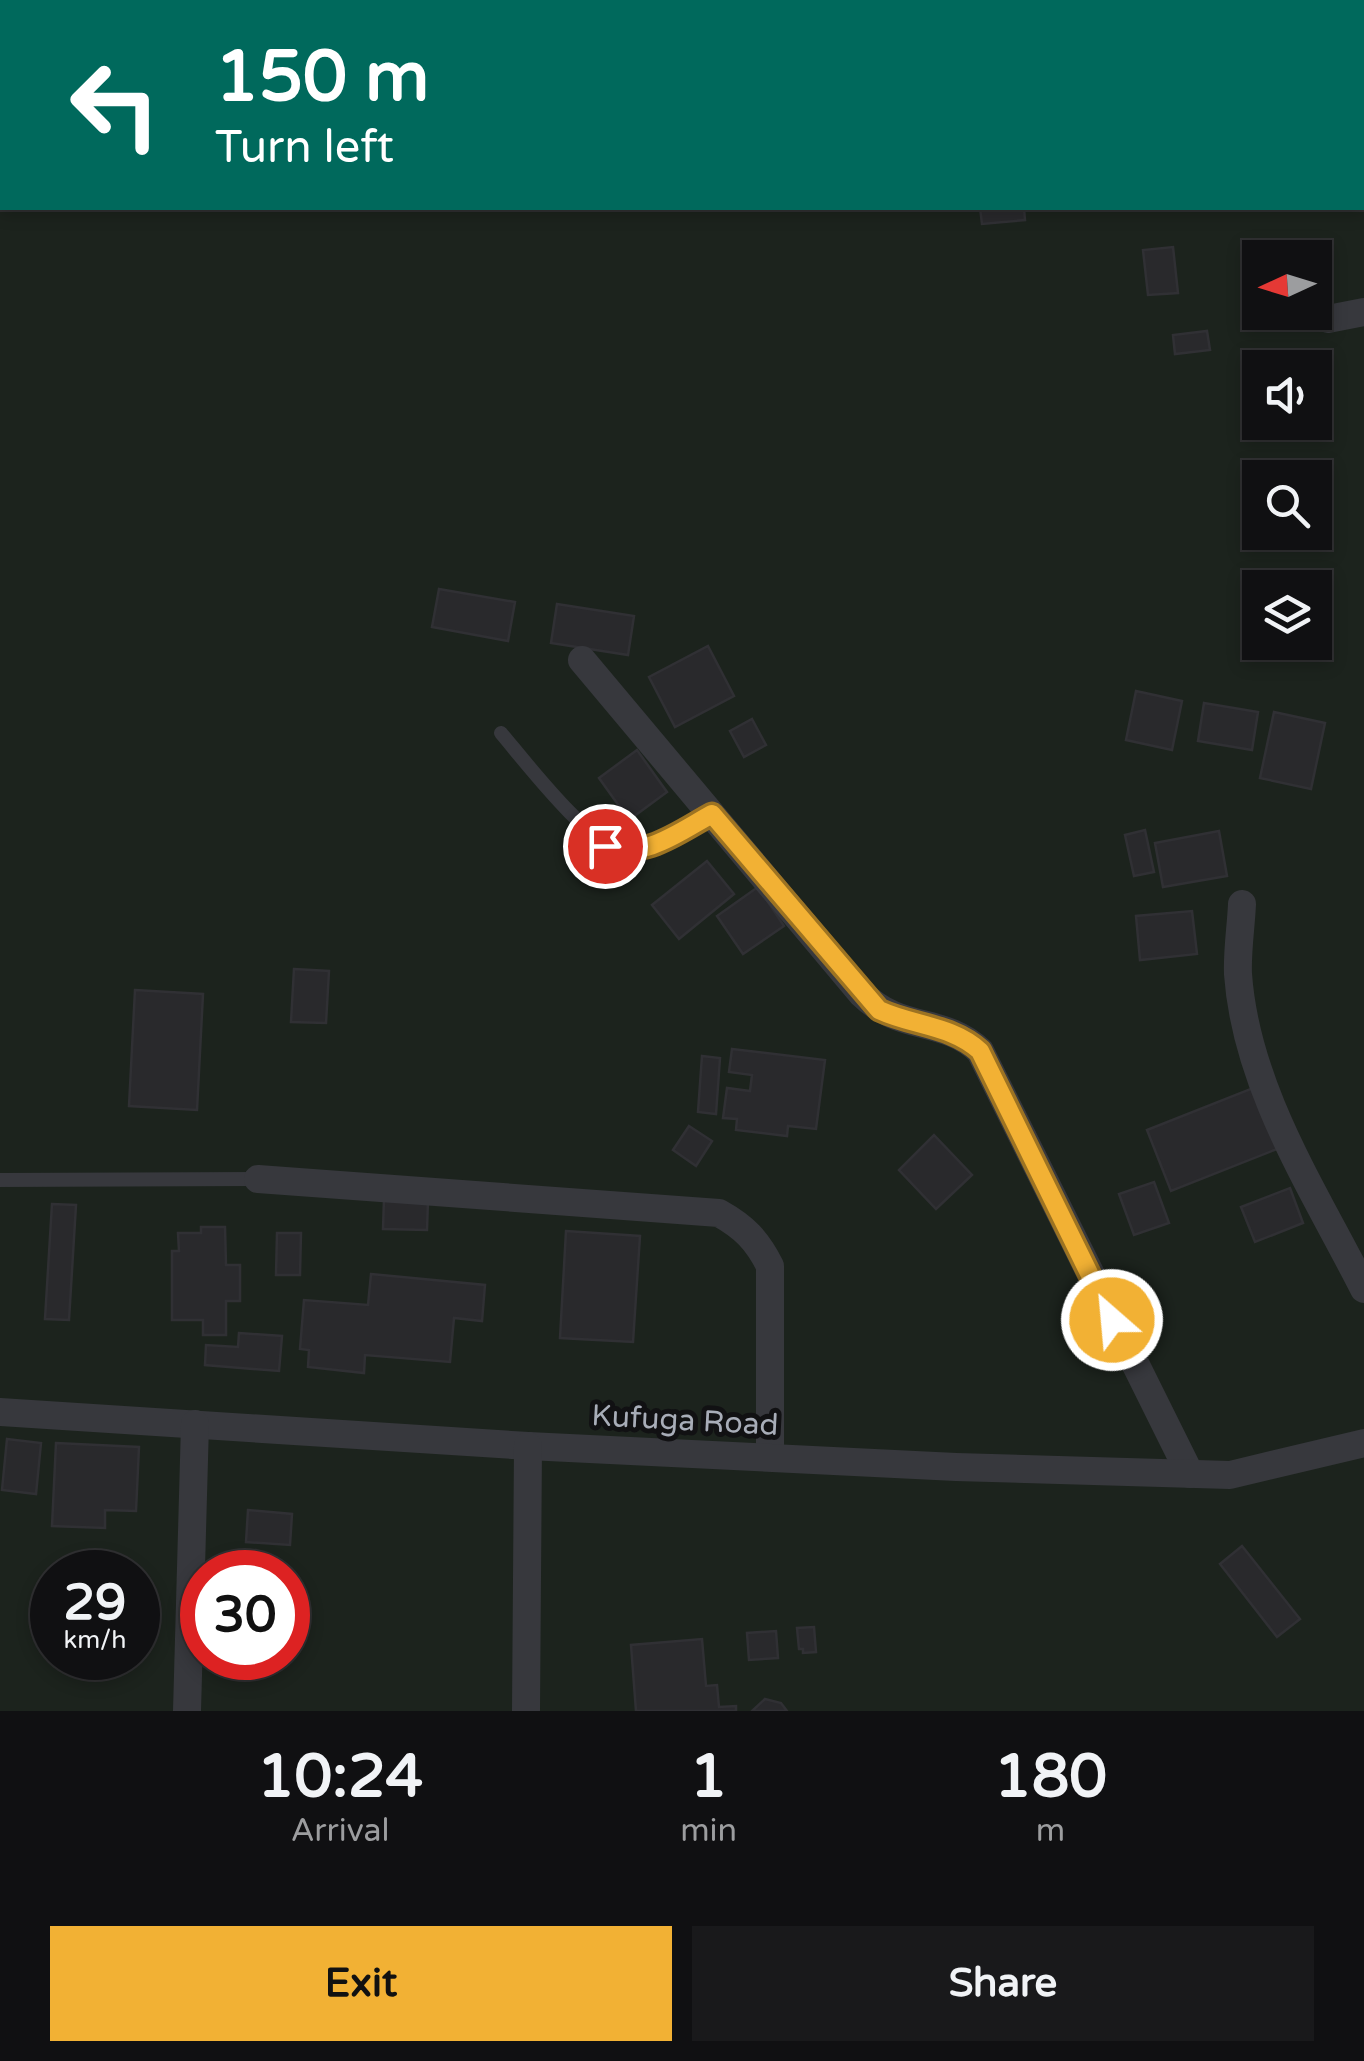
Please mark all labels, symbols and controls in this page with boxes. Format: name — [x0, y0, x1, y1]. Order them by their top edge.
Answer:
text: 150 m — [215, 36, 429, 120]
icon: left — [50, 40, 180, 170]
text: Turn left — [215, 121, 394, 175]
north arrow — [1242, 240, 1332, 330]
map controls — [1242, 240, 1332, 660]
button: sound — [1242, 350, 1332, 440]
button: search — [1242, 460, 1332, 550]
button: layers — [1242, 570, 1332, 660]
pin — [563, 804, 648, 889]
icon: arrive — [578, 819, 633, 874]
position arrow — [1060, 1268, 1164, 1372]
street label: Kufuga Road — [591, 1397, 779, 1444]
speed limit sign: 30 — [180, 1550, 310, 1680]
text: 29 — [64, 1573, 126, 1633]
text: km/h — [64, 1625, 126, 1655]
text: 10:24 — [257, 1741, 423, 1813]
text: 1 — [690, 1741, 727, 1813]
text: 180 — [994, 1741, 1107, 1813]
text: Arrival — [291, 1812, 390, 1850]
text: min — [680, 1812, 737, 1850]
text: m — [1036, 1812, 1065, 1850]
button: Exit — [50, 1926, 672, 2041]
button: Share — [692, 1926, 1314, 2041]

